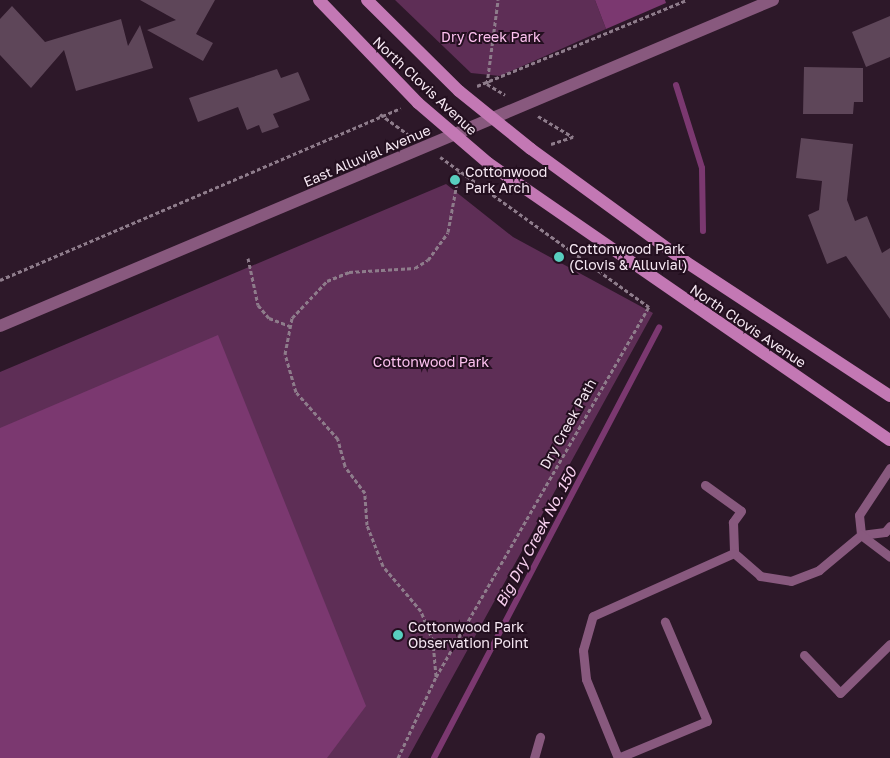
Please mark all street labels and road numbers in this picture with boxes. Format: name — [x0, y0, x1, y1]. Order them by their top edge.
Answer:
street label: North Clovis Avenue — [369, 33, 481, 139]
street label: East Alluvial Avenue — [301, 122, 433, 190]
street label: North Clovis Avenue — [687, 281, 809, 371]
street label: Dry Creek Path — [536, 376, 600, 472]

